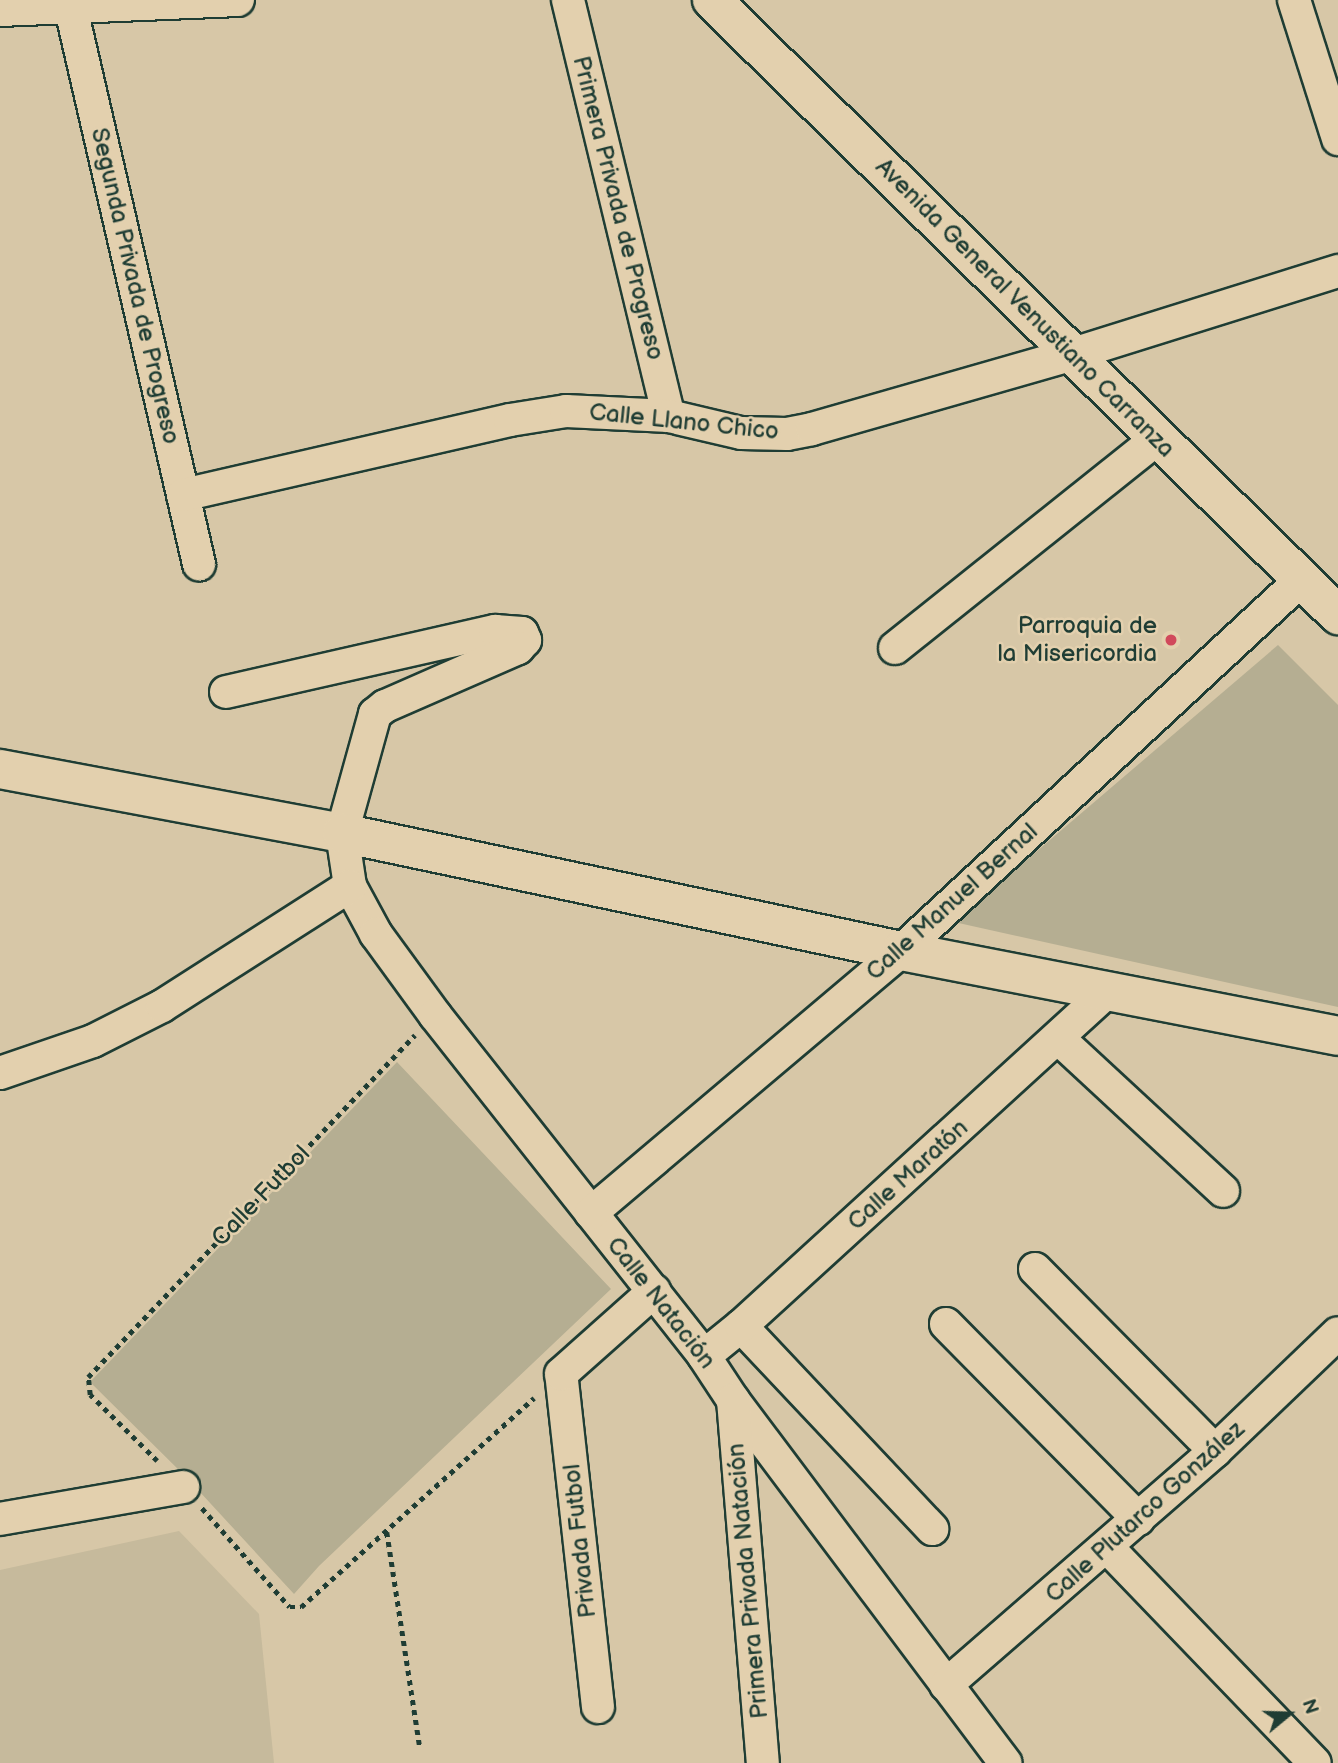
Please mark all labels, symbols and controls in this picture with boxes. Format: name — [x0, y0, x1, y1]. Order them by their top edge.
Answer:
street label: Primera Privada de Progreso — [566, 53, 670, 363]
street label: Segunda Privada de Progreso — [85, 125, 185, 447]
street label: Avenida General Venustiano Carranza — [869, 152, 1181, 464]
street label: Calle Llano Chico — [588, 398, 780, 446]
place label: Parroquia de la Misericordia — [997, 612, 1157, 668]
marker: Parroquia de la Misericordia — [1163, 632, 1179, 648]
street label: Calle Manuel Bernal — [860, 817, 1044, 987]
street label: Calle Maratón — [842, 1114, 974, 1236]
street label: Calle Futbol — [206, 1140, 316, 1252]
street label: Calle Natación — [601, 1231, 721, 1375]
street label: Calle Plutarco González — [1040, 1415, 1250, 1609]
street label: Primera Privada Natación — [722, 1442, 774, 1720]
street label: Privada Futbol — [558, 1463, 602, 1619]
north arrow — [1254, 1679, 1324, 1749]
text: N — [1296, 1697, 1323, 1717]

